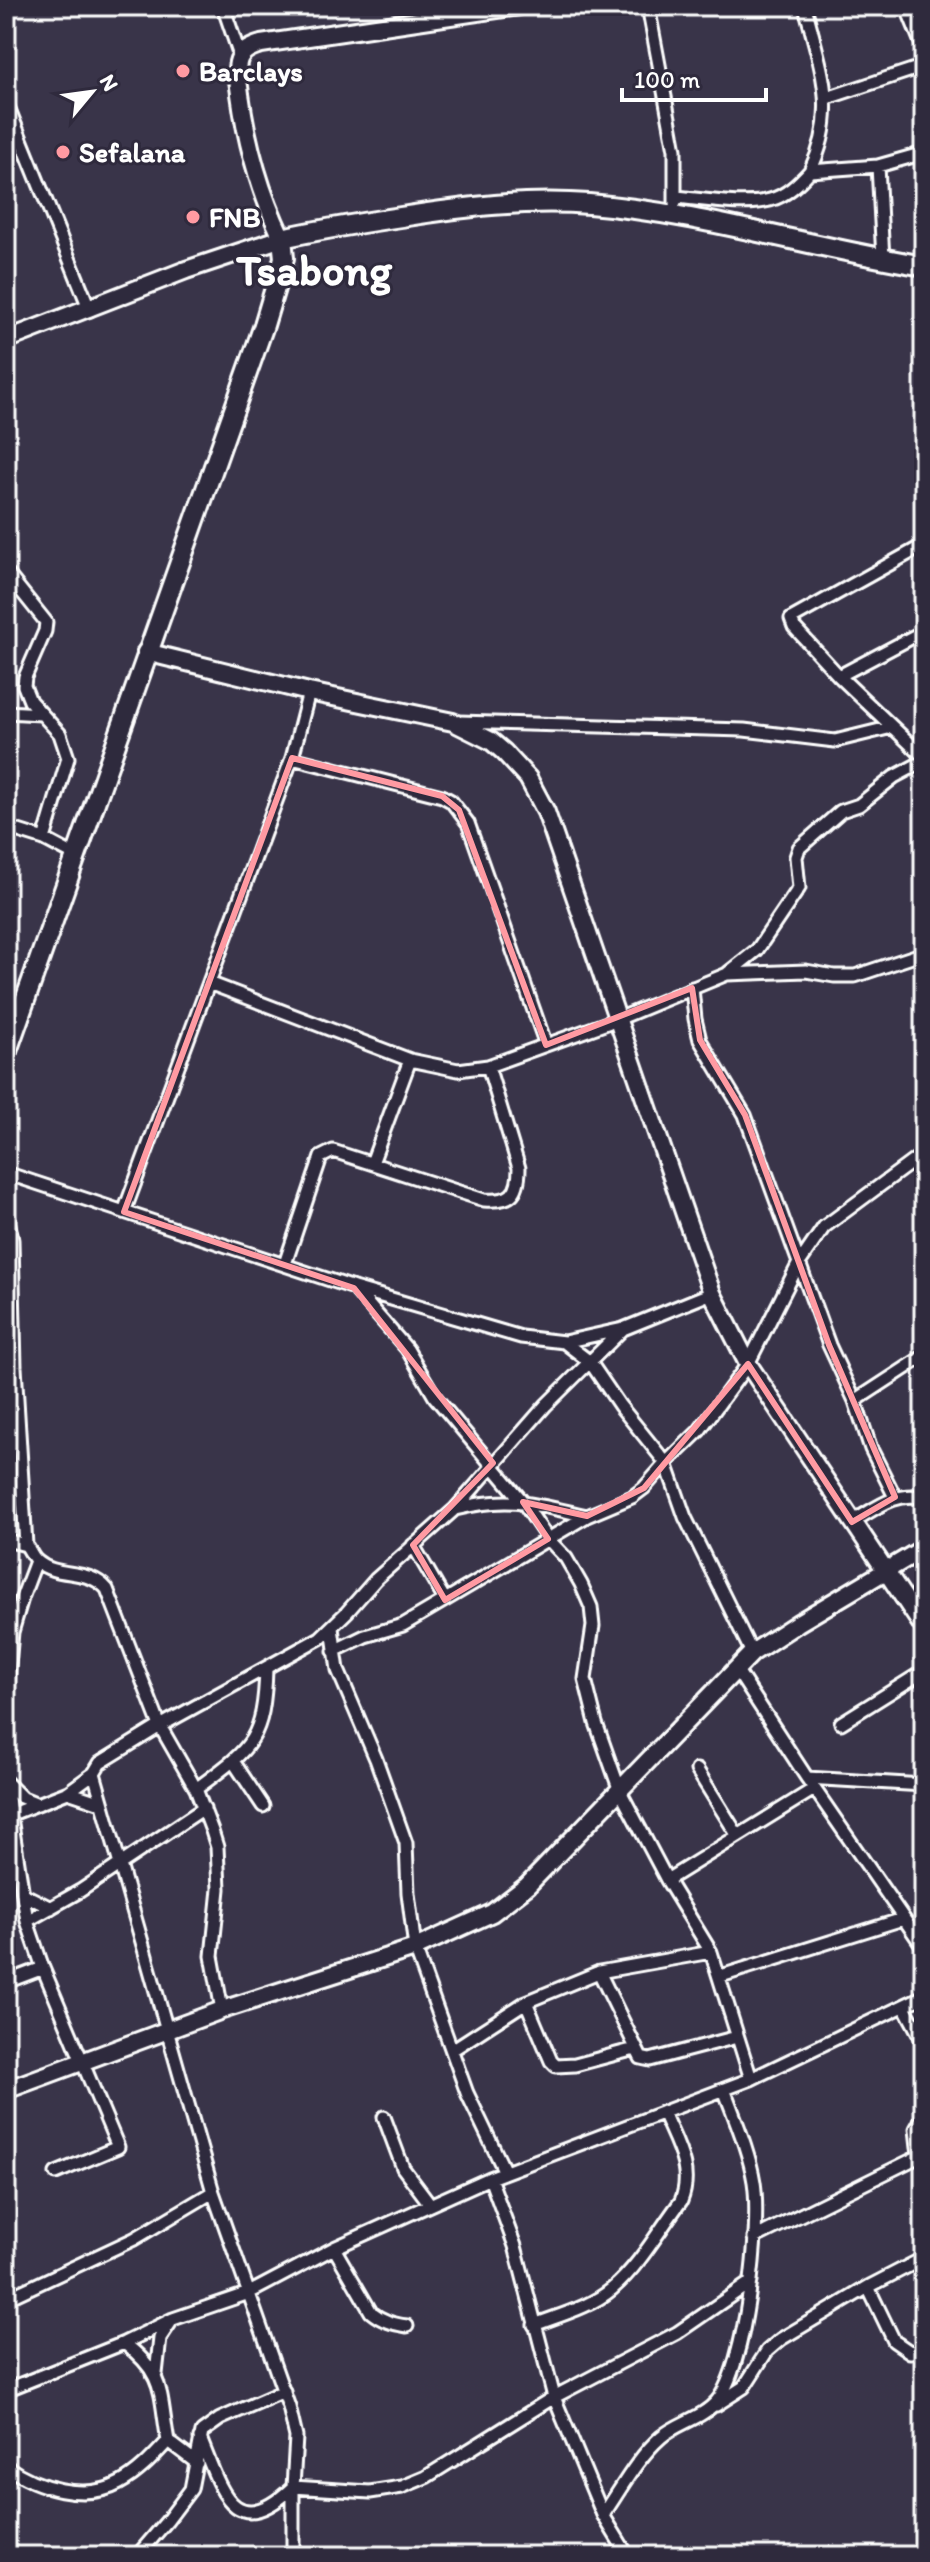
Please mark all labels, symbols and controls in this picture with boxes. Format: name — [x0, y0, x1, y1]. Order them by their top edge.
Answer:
north arrow — [52, 52, 132, 132]
scale bar — [622, 52, 766, 102]
place label: Barclays — [199, 54, 303, 88]
marker: Barclays — [174, 62, 192, 80]
text: 100 m — [634, 65, 700, 94]
text: N — [94, 70, 124, 96]
place label: Sefalana — [79, 135, 186, 169]
marker: Sefalana — [54, 143, 72, 161]
place label: FNB — [209, 200, 261, 234]
marker: FNB — [184, 208, 202, 226]
district label: Tsabong — [235, 243, 393, 296]

